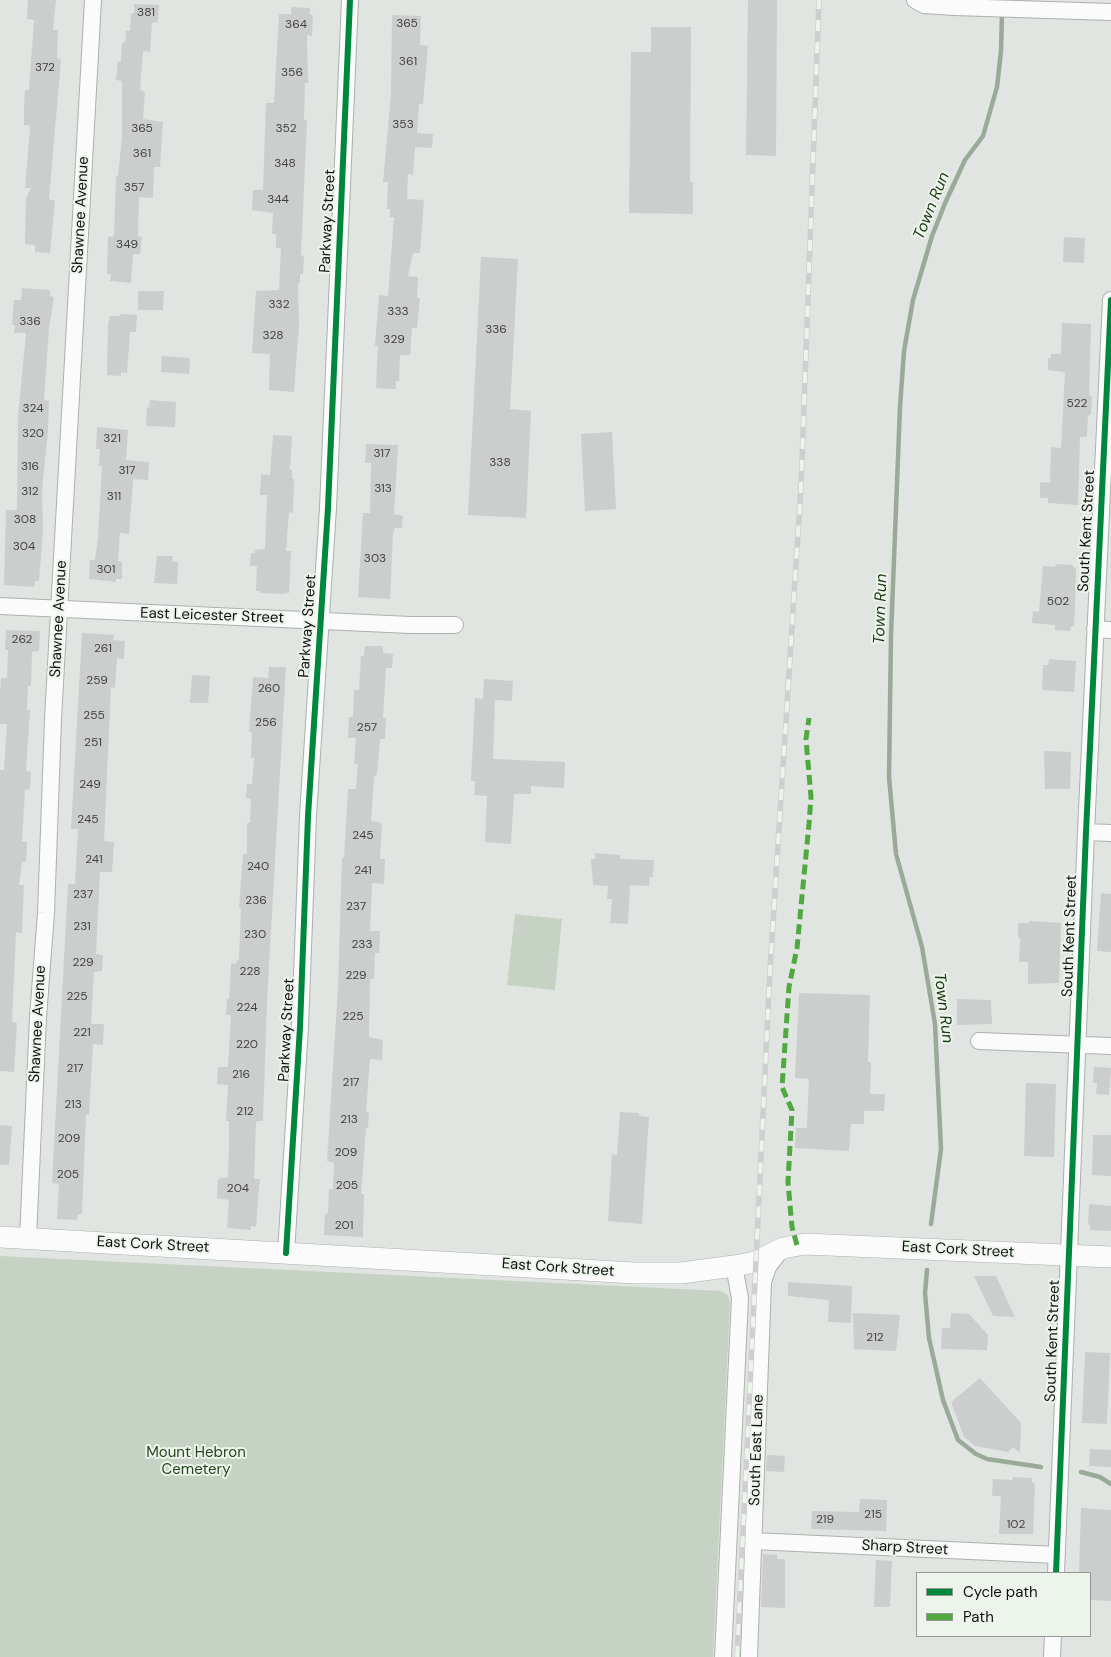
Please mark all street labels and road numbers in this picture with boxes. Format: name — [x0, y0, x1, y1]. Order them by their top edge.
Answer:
street label: Shawnee Avenue — [69, 156, 93, 274]
street label: Parkway Street — [316, 169, 340, 273]
street label: South Kent Street — [1075, 469, 1099, 593]
street label: Shawnee Avenue — [47, 560, 71, 678]
street label: Parkway Street — [295, 574, 321, 678]
street label: East Leicester Street — [140, 604, 284, 628]
street label: South Kent Street — [1059, 874, 1081, 998]
street label: Shawnee Avenue — [26, 965, 50, 1083]
street label: Parkway Street — [275, 978, 299, 1082]
street label: East Cork Street — [96, 1233, 210, 1257]
street label: East Cork Street — [901, 1238, 1015, 1262]
street label: East Cork Street — [501, 1255, 615, 1281]
street label: South Kent Street — [1042, 1279, 1064, 1403]
street label: South East Lane — [746, 1394, 768, 1506]
street label: Sharp Street — [861, 1537, 949, 1559]

